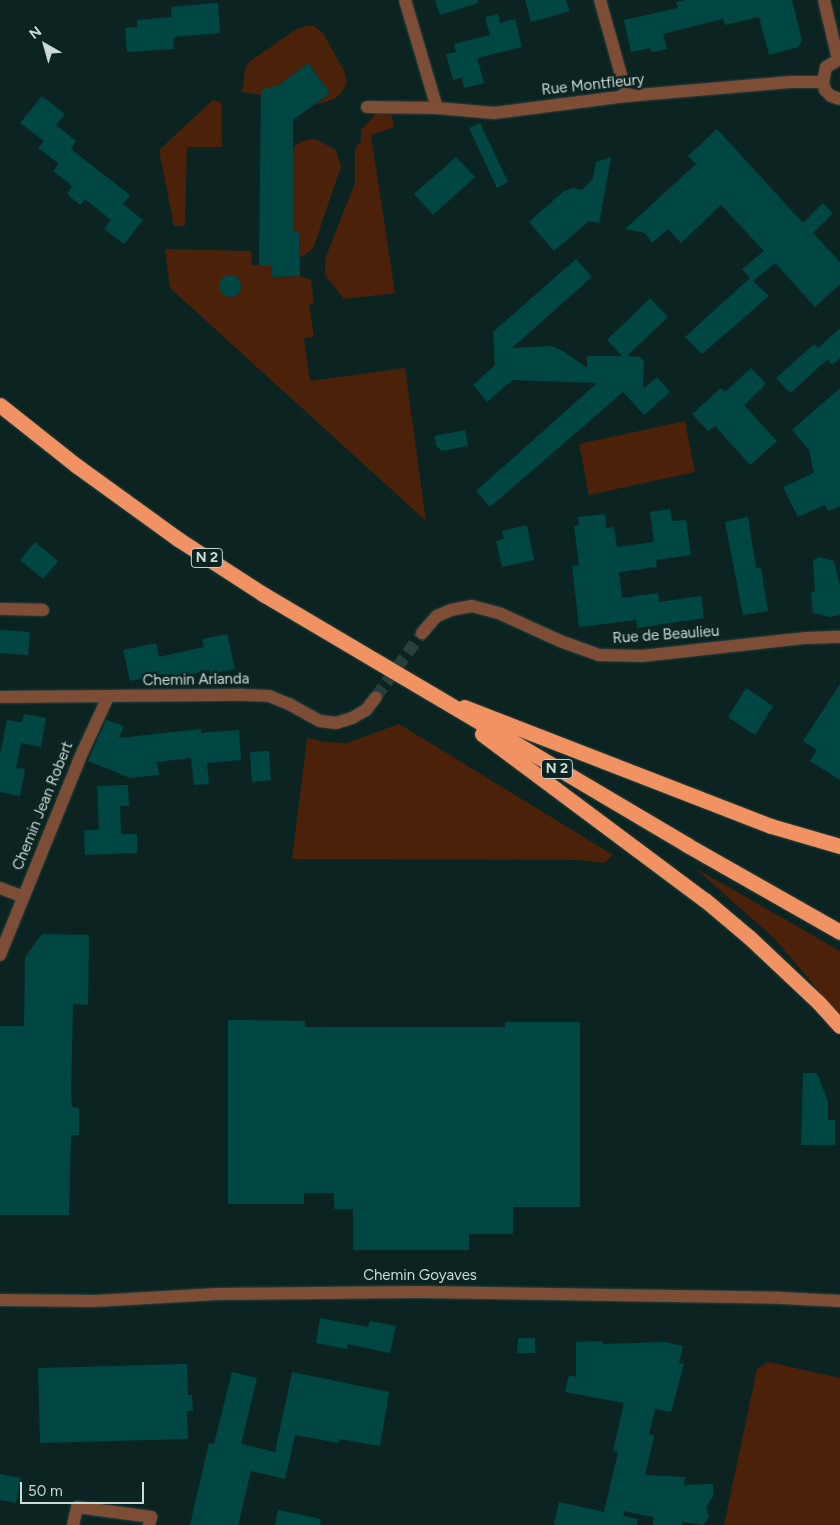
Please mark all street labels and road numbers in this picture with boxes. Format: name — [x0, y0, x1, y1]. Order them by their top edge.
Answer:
street label: Rue Montfleury — [541, 71, 645, 99]
road number: N 2 — [191, 546, 223, 570]
street label: Rue de Beaulieu — [612, 622, 720, 648]
street label: Chemin Arlanda — [143, 670, 249, 690]
street label: Chemin Jean Robert — [9, 739, 77, 873]
road number: N 2 — [541, 758, 573, 781]
street label: Chemin Goyaves — [363, 1267, 477, 1285]

